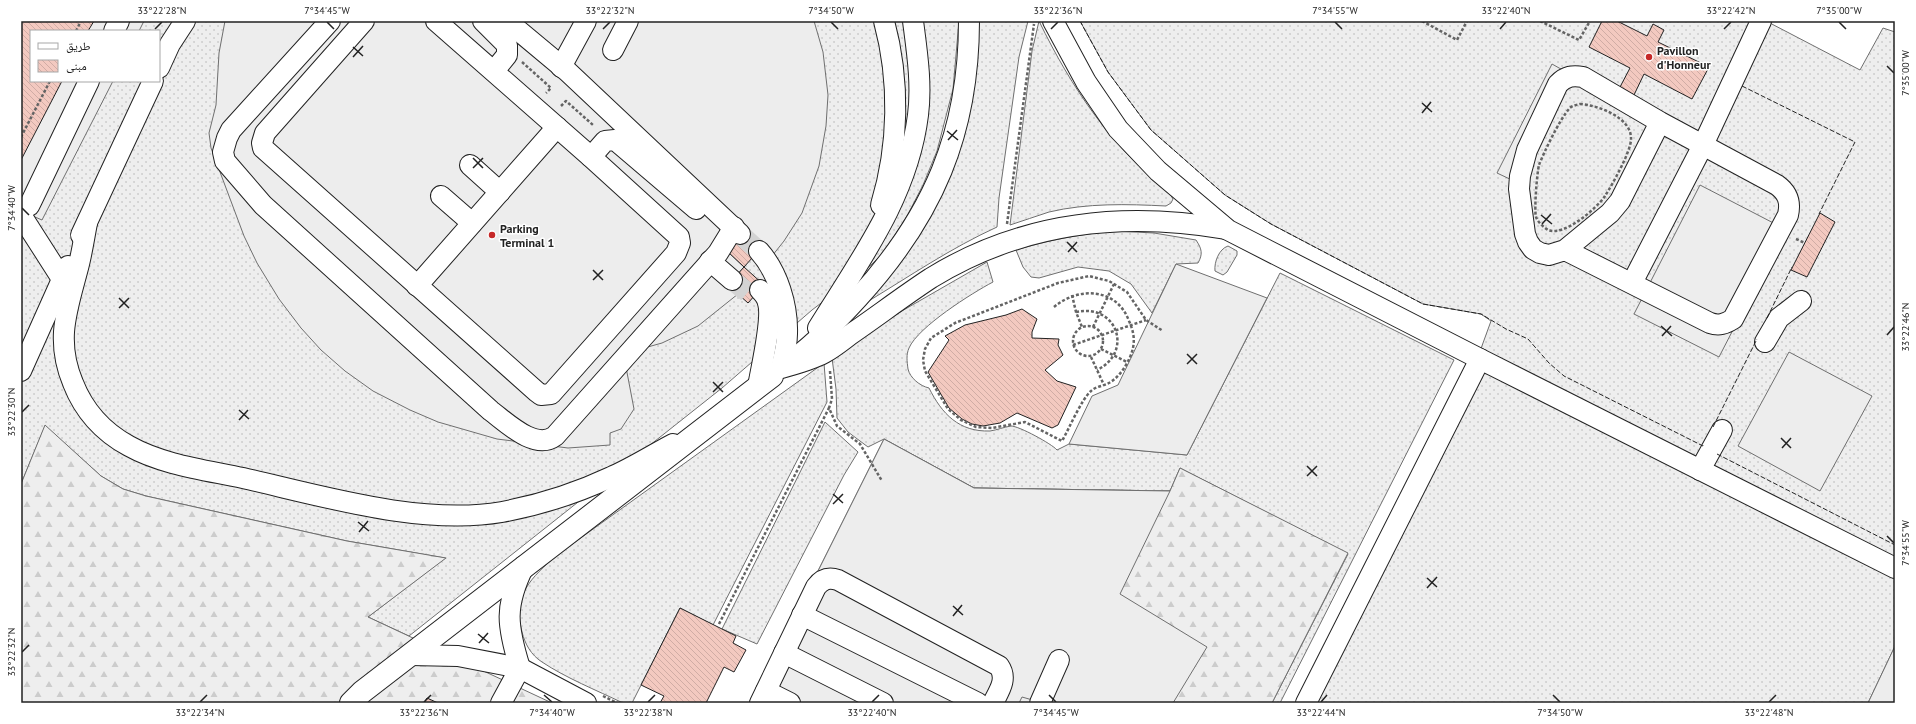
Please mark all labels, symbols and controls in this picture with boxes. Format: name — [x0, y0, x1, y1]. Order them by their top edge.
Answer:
text: 33°22'28"N — [137, 4, 187, 17]
text: 7°34'45"W — [304, 4, 351, 17]
text: 33°22'32"N — [585, 4, 635, 17]
text: 7°34'50"W — [808, 4, 855, 17]
text: 33°22'36"N — [1033, 4, 1083, 17]
text: 7°34'55"W — [1312, 4, 1359, 17]
text: 33°22'40"N — [1481, 4, 1531, 17]
text: 33°22'42"N — [1706, 4, 1756, 17]
text: 7°35'00"W — [1816, 4, 1863, 17]
legend — [30, 30, 160, 82]
text: طريق — [66, 38, 91, 53]
place label: Pavillon d'Honneur — [1657, 43, 1711, 72]
text: 7°35'00"W — [1899, 49, 1912, 96]
marker: Pavillon d'Honneur — [1644, 52, 1654, 62]
text: مبنى — [66, 58, 87, 73]
text: 7°34'40"W — [5, 184, 18, 231]
place label: Parking Terminal 1 — [500, 221, 554, 250]
marker: Parking Terminal 1 — [487, 230, 497, 240]
text: 33°22'46"N — [1899, 302, 1912, 352]
text: 33°22'30"N — [5, 387, 18, 437]
text: 7°34'55"W — [1899, 519, 1912, 566]
text: 33°22'32"N — [5, 627, 18, 677]
text: 33°22'34"N — [175, 706, 225, 719]
text: 33°22'36"N — [399, 706, 449, 719]
text: 7°34'40"W — [529, 706, 576, 719]
text: 33°22'38"N — [623, 706, 673, 719]
text: 33°22'40"N — [847, 706, 897, 719]
text: 7°34'45"W — [1033, 706, 1080, 719]
text: 33°22'44"N — [1296, 706, 1346, 719]
text: 7°34'50"W — [1537, 706, 1584, 719]
text: 33°22'48"N — [1744, 706, 1794, 719]

